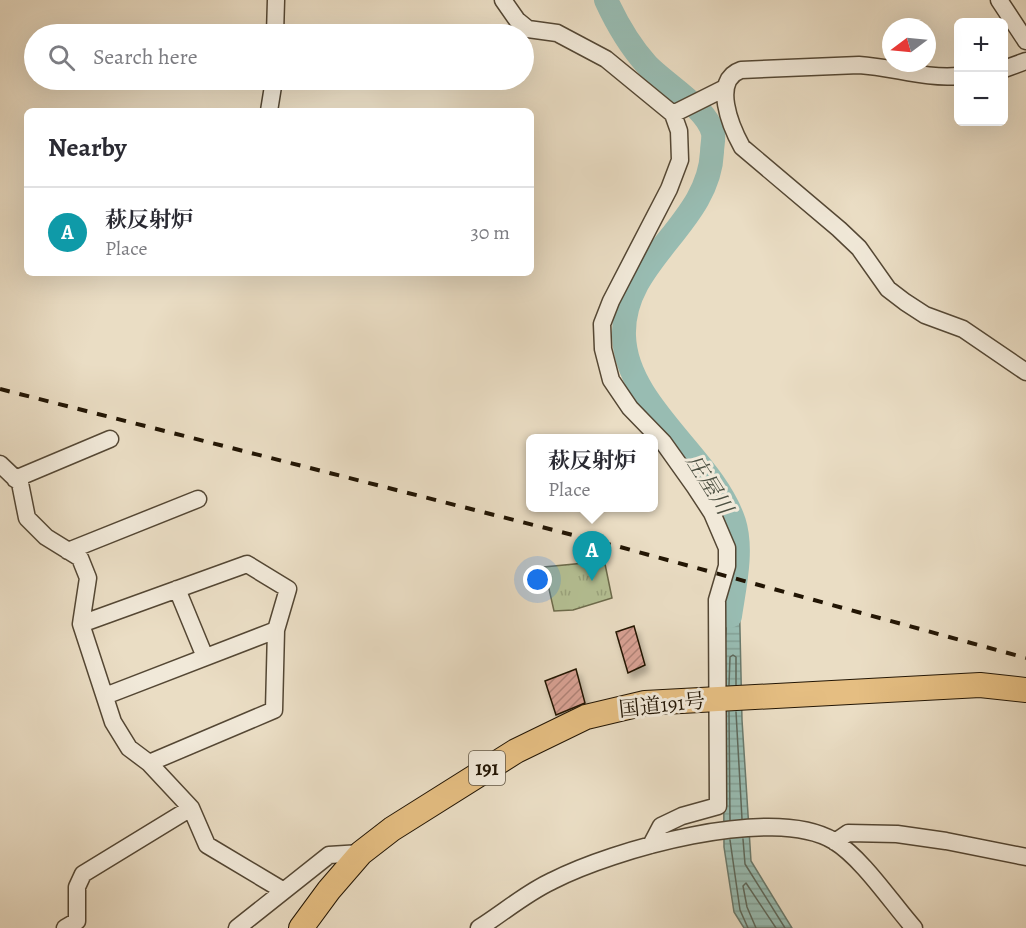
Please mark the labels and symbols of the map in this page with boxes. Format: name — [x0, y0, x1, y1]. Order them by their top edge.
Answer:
north arrow — [882, 18, 936, 72]
water label: 庄屋川 — [679, 449, 740, 522]
pin: A — [572, 532, 612, 581]
your location — [523, 565, 552, 594]
street label: 国道191号 — [617, 687, 707, 723]
road number: 191 — [469, 751, 505, 785]

